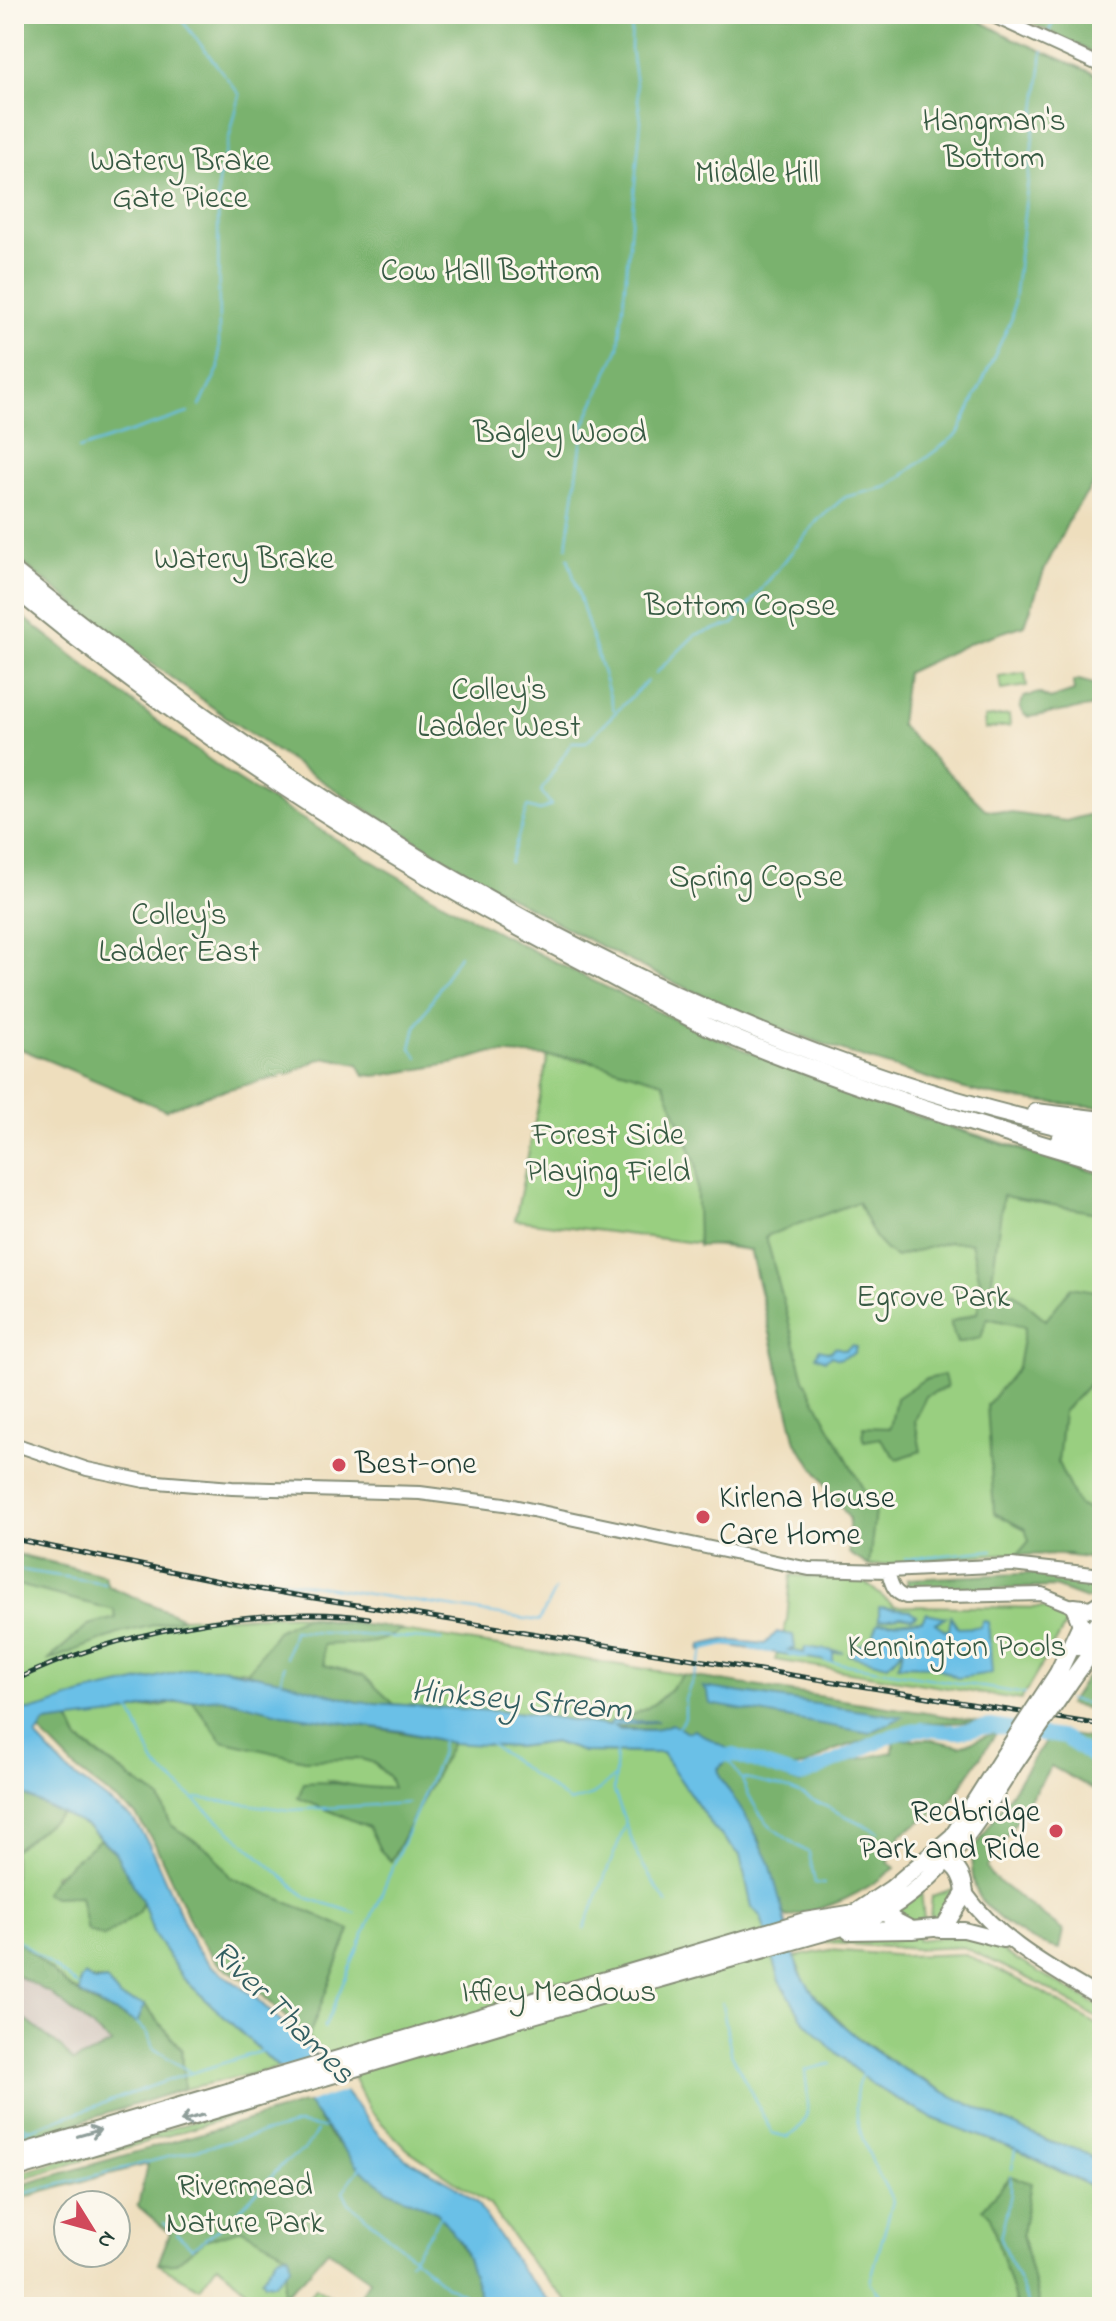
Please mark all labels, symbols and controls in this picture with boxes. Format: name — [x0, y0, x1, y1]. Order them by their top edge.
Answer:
park label: Hangman's Bottom — [922, 99, 1066, 183]
park label: Watery Brake Gate Piece — [90, 139, 271, 223]
park label: Middle Hill — [695, 151, 819, 198]
park label: Cow Hall Bottom — [381, 249, 599, 296]
park label: Bagley Wood — [472, 411, 647, 458]
park label: Watery Brake — [154, 537, 335, 584]
park label: Bottom Copse — [643, 584, 836, 631]
park label: Colley's Ladder West — [417, 668, 581, 752]
park label: Spring Copse — [669, 855, 844, 902]
park label: Colley's Ladder East — [98, 893, 260, 977]
park label: Forest Side Playing Field — [525, 1113, 691, 1197]
park label: Egrove Park — [856, 1275, 1011, 1322]
place label: Best-one — [354, 1442, 477, 1489]
marker: Best-one — [330, 1456, 348, 1474]
place label: Kirlena House Care Home — [719, 1476, 896, 1560]
marker: Kirlena House Care Home — [694, 1508, 712, 1526]
park label: Kennington Pools — [847, 1625, 1067, 1672]
water label: Hinksey Stream — [409, 1667, 634, 1737]
place label: Redbridge Park and Ride — [859, 1790, 1041, 1874]
marker: Redbridge Park and Ride — [1047, 1822, 1065, 1840]
water label: River Thames — [198, 1930, 366, 2098]
park label: Iffley Meadows — [462, 1970, 656, 2017]
one-way arrow — [180, 2112, 206, 2127]
one-way arrow — [75, 2124, 101, 2139]
park label: Rivermead Nature Park — [166, 2164, 325, 2248]
north arrow — [52, 2189, 132, 2269]
text: N — [88, 2224, 123, 2255]

